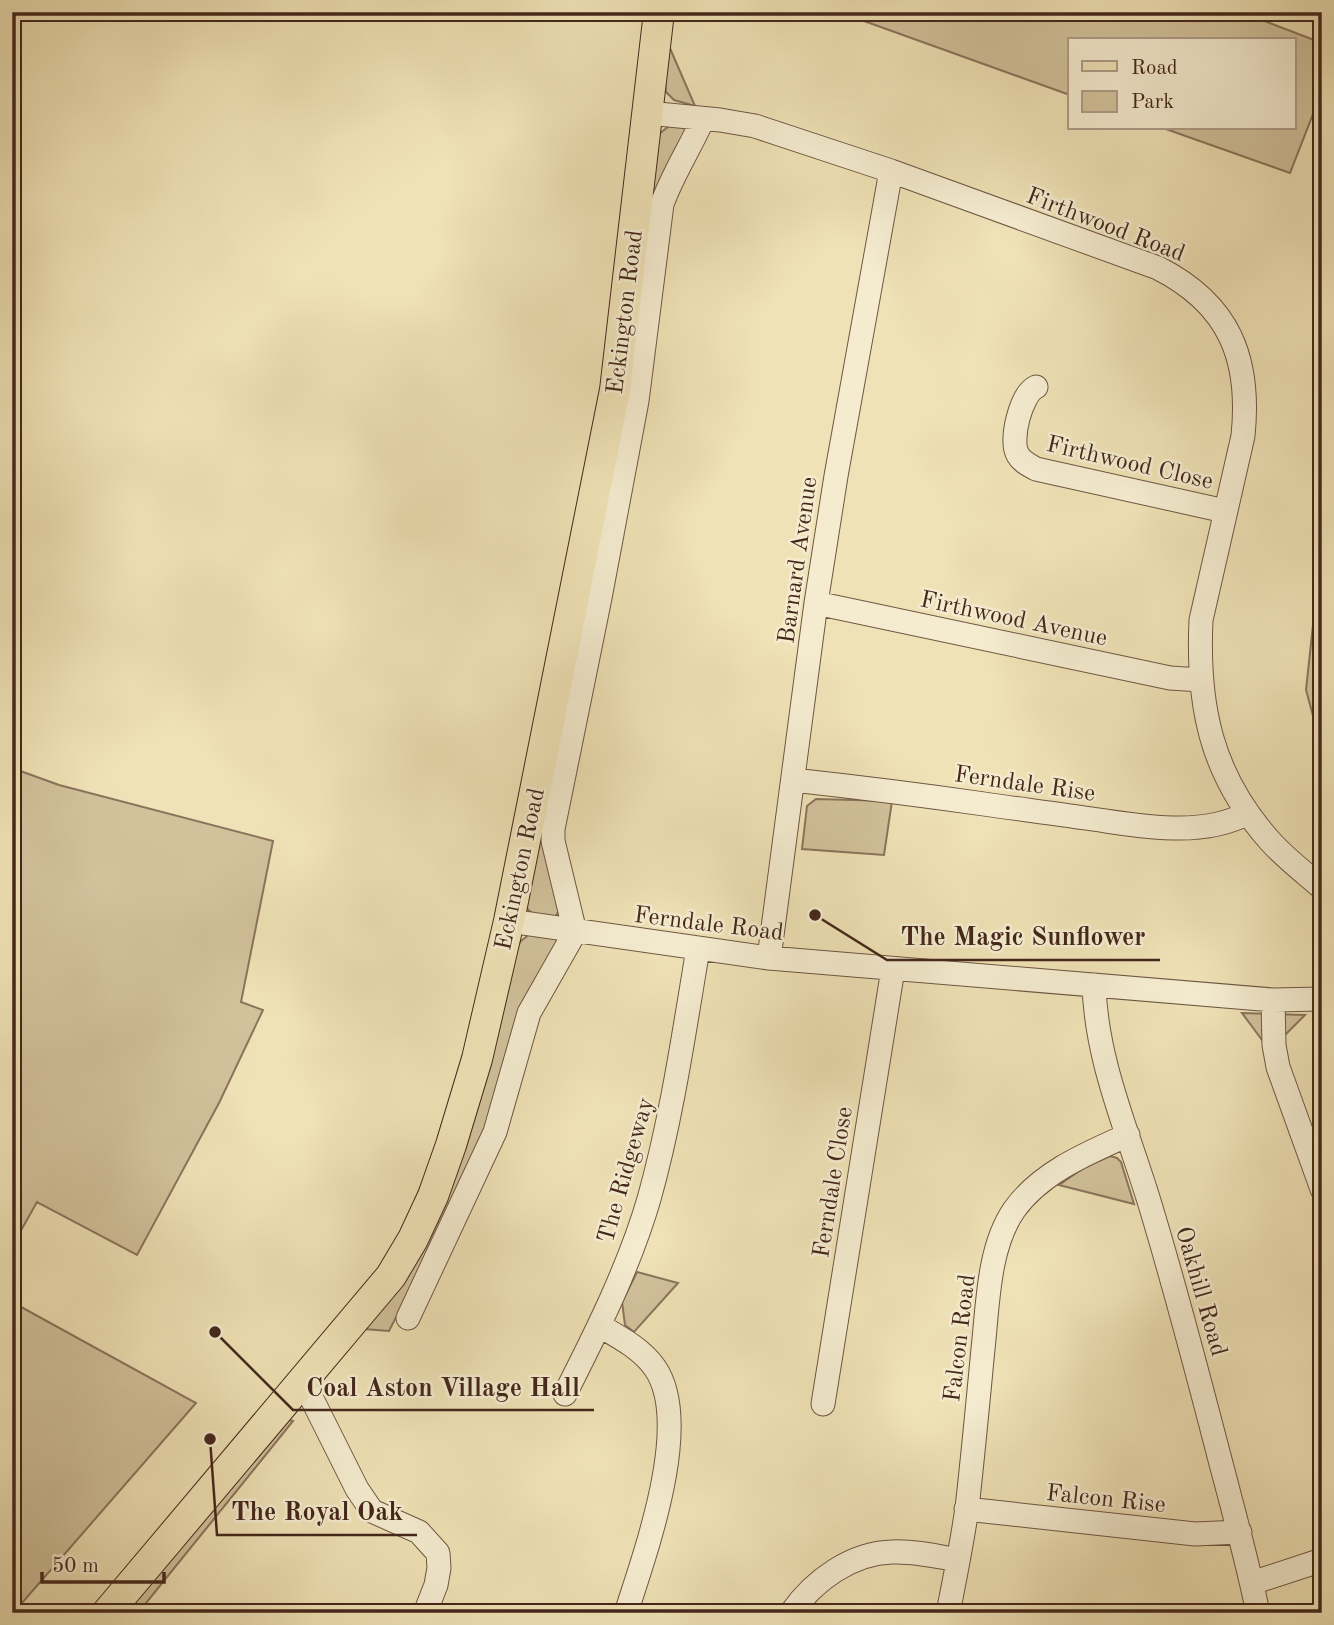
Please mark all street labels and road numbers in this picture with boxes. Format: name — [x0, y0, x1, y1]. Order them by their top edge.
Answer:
street label: Firthwood Road — [1023, 185, 1188, 267]
street label: Eckington Road — [604, 229, 648, 396]
street label: Firthwood Close — [1044, 433, 1215, 495]
street label: Barnard Avenue — [775, 475, 823, 645]
street label: Firthwood Avenue — [918, 588, 1109, 652]
street label: Ferndale Rise — [953, 763, 1097, 807]
street label: Eckington Road — [492, 786, 550, 953]
street label: Ferndale Road — [633, 904, 785, 946]
street label: The Ridgeway — [595, 1095, 659, 1246]
street label: Ferndale Close — [810, 1105, 858, 1260]
street label: Oakhill Road — [1170, 1224, 1230, 1359]
street label: Falcon Road — [941, 1273, 981, 1404]
street label: Falcon Rise — [1045, 1482, 1167, 1518]

